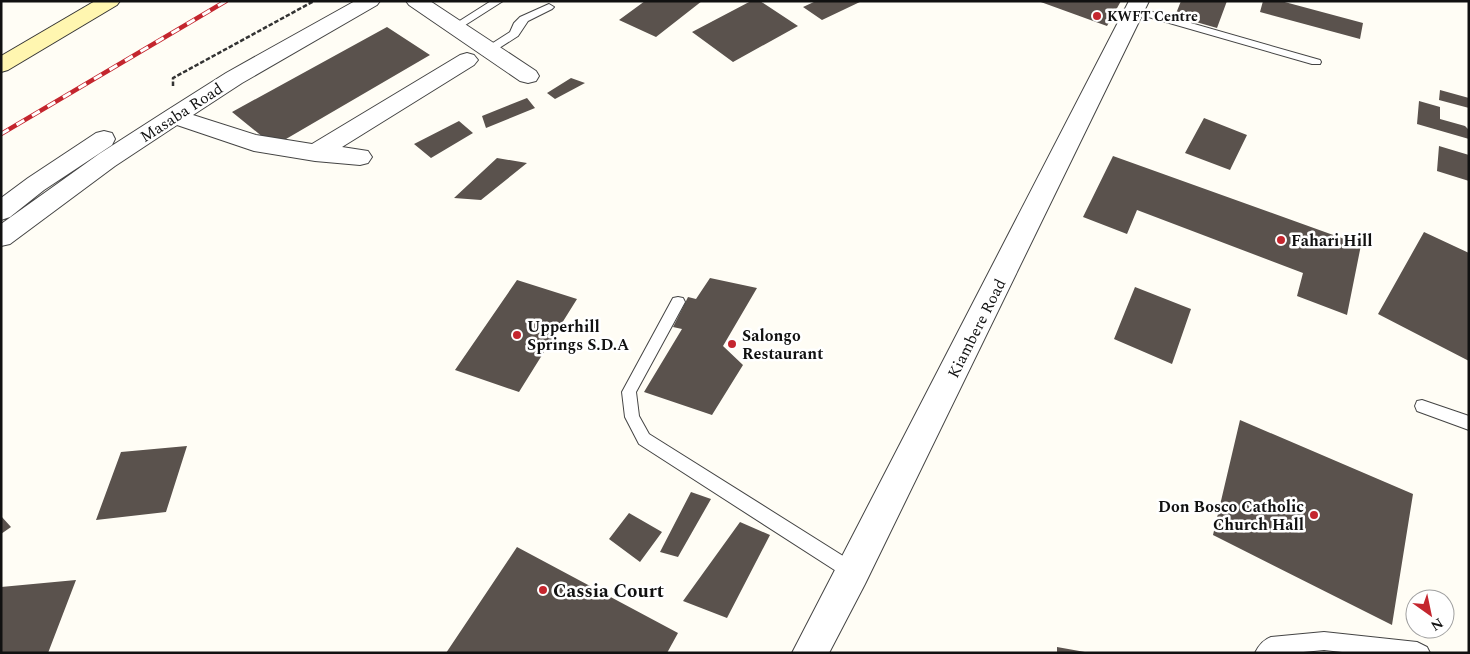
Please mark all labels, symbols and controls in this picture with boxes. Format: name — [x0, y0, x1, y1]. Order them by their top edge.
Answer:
place label: KWFT Centre — [1107, 6, 1198, 27]
marker: KWFT Centre — [1091, 10, 1103, 22]
street label: Masaba Road — [135, 77, 228, 149]
place label: Fahari Hill — [1291, 229, 1372, 253]
marker: Fahari Hill — [1275, 234, 1287, 246]
street label: Kiambere Road — [942, 275, 1012, 382]
place label: Upperhill Springs S.D.A — [527, 315, 630, 357]
place label: Salongo Restaurant — [742, 324, 823, 366]
marker: Upperhill Springs S.D.A — [511, 329, 523, 341]
marker: Salongo Restaurant — [726, 338, 738, 350]
place label: Don Bosco Catholic Church Hall — [1158, 495, 1304, 537]
marker: Don Bosco Catholic Church Hall — [1308, 509, 1320, 521]
place label: Cassia Court — [553, 577, 664, 606]
marker: Cassia Court — [537, 584, 549, 596]
north arrow — [1405, 589, 1455, 639]
text: N — [1426, 613, 1447, 636]

